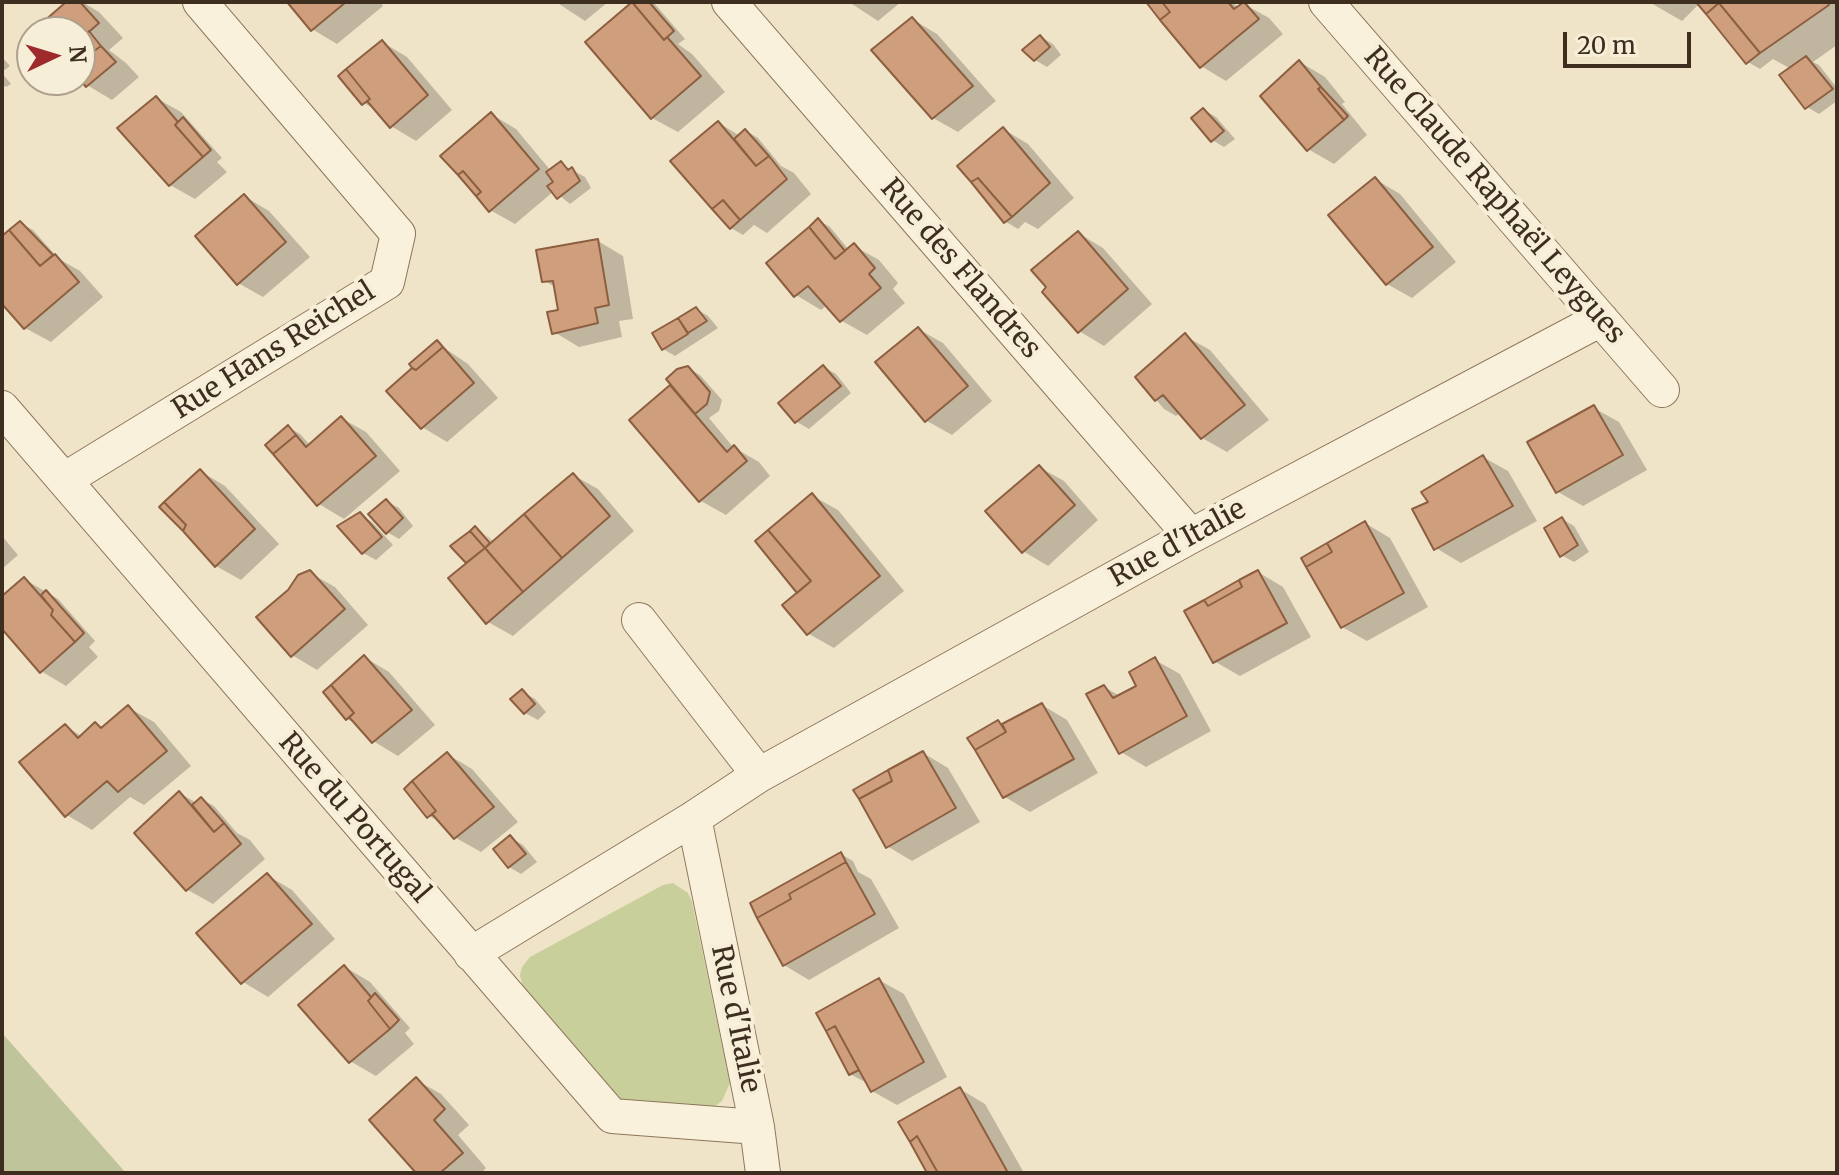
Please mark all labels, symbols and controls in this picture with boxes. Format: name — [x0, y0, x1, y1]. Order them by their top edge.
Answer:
north arrow — [16, 16, 96, 96]
scale bar — [1567, 16, 1695, 66]
text: 20 m — [1577, 30, 1636, 61]
street label: Rue Claude Raphaël Leygues — [1356, 41, 1632, 351]
text: N — [63, 45, 93, 64]
street label: Rue des Flandres — [873, 172, 1047, 366]
street label: Rue Hans Reichel — [167, 275, 381, 427]
street label: Rue d'Italie — [1104, 493, 1252, 595]
street label: Rue du Portugal — [271, 726, 437, 910]
street label: Rue d'Italie — [703, 942, 767, 1096]

